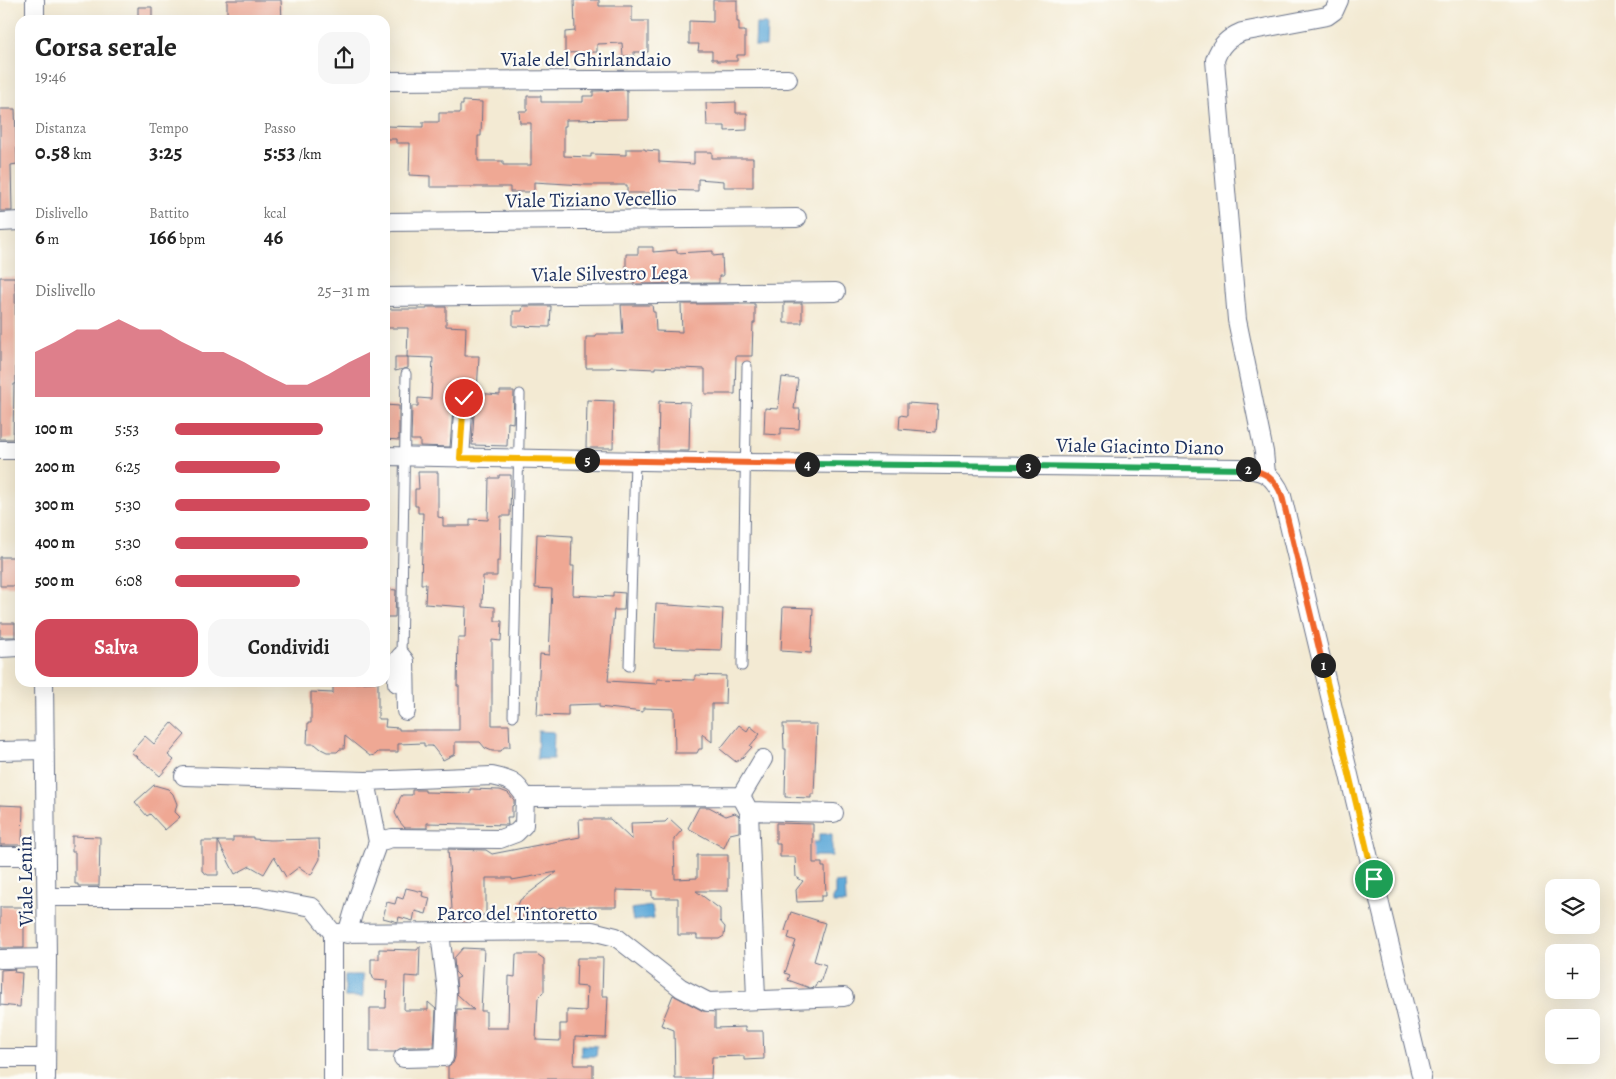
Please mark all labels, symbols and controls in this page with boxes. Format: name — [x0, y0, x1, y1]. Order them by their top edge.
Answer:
text: Corsa serale — [35, 28, 177, 66]
button: share — [318, 32, 370, 84]
street label: Viale del Ghirlandaio — [500, 46, 671, 73]
text: 19:46 — [35, 66, 66, 88]
text: Distanza — [35, 119, 86, 138]
text: Tempo — [149, 119, 188, 138]
text: Passo — [264, 119, 296, 138]
text: 0.58 — [35, 138, 70, 166]
text: 3:25 — [149, 138, 182, 166]
text: 5:53 — [264, 138, 296, 166]
text: km — [70, 145, 92, 164]
text: /km — [296, 145, 322, 164]
street label: Viale Tiziano Vecellio — [504, 185, 677, 215]
text: Dislivello — [35, 204, 88, 223]
text: Battito — [149, 204, 189, 223]
text: kcal — [264, 204, 286, 223]
text: 6 — [35, 223, 45, 251]
text: 166 — [149, 223, 176, 251]
text: 46 — [264, 223, 283, 251]
text: m — [45, 230, 59, 249]
text: bpm — [176, 230, 205, 249]
street label: Viale Silvestro Lega — [530, 259, 689, 288]
text: Dislivello — [35, 280, 95, 302]
text: 25–31 m — [317, 280, 370, 302]
pin — [443, 377, 485, 419]
icon: check — [450, 384, 478, 412]
text: 100 m — [35, 418, 73, 440]
text: 5:53 — [115, 418, 139, 440]
street label: Viale Giacinto Diano — [1055, 432, 1224, 461]
pin: 5 — [574, 448, 600, 472]
text: 5 — [585, 451, 590, 470]
pin: 4 — [794, 452, 820, 476]
pin: 3 — [1016, 454, 1040, 478]
text: 4 — [804, 455, 811, 474]
text: 200 m — [35, 456, 75, 478]
text: 6:25 — [115, 456, 141, 478]
pin: 2 — [1236, 456, 1260, 482]
text: 3 — [1025, 457, 1032, 476]
text: 2 — [1245, 460, 1252, 479]
text: 300 m — [35, 494, 74, 516]
text: 5:30 — [115, 494, 141, 516]
text: 400 m — [35, 532, 75, 554]
text: 5:30 — [115, 532, 141, 554]
text: 500 m — [35, 570, 74, 592]
text: 6:08 — [115, 570, 143, 592]
button: Salva — [35, 619, 198, 677]
button: Condividi — [208, 619, 370, 677]
pin: 1 — [1310, 652, 1336, 678]
text: 1 — [1321, 656, 1326, 675]
street label: Viale Lenin — [11, 835, 40, 928]
pin — [1353, 858, 1395, 900]
icon: arrive — [1360, 865, 1388, 893]
map controls — [1545, 879, 1600, 1064]
button: layers — [1545, 879, 1600, 934]
street label: Parco del Tintoretto — [436, 900, 598, 927]
button: + — [1545, 944, 1600, 999]
button: − — [1545, 1009, 1600, 1064]

